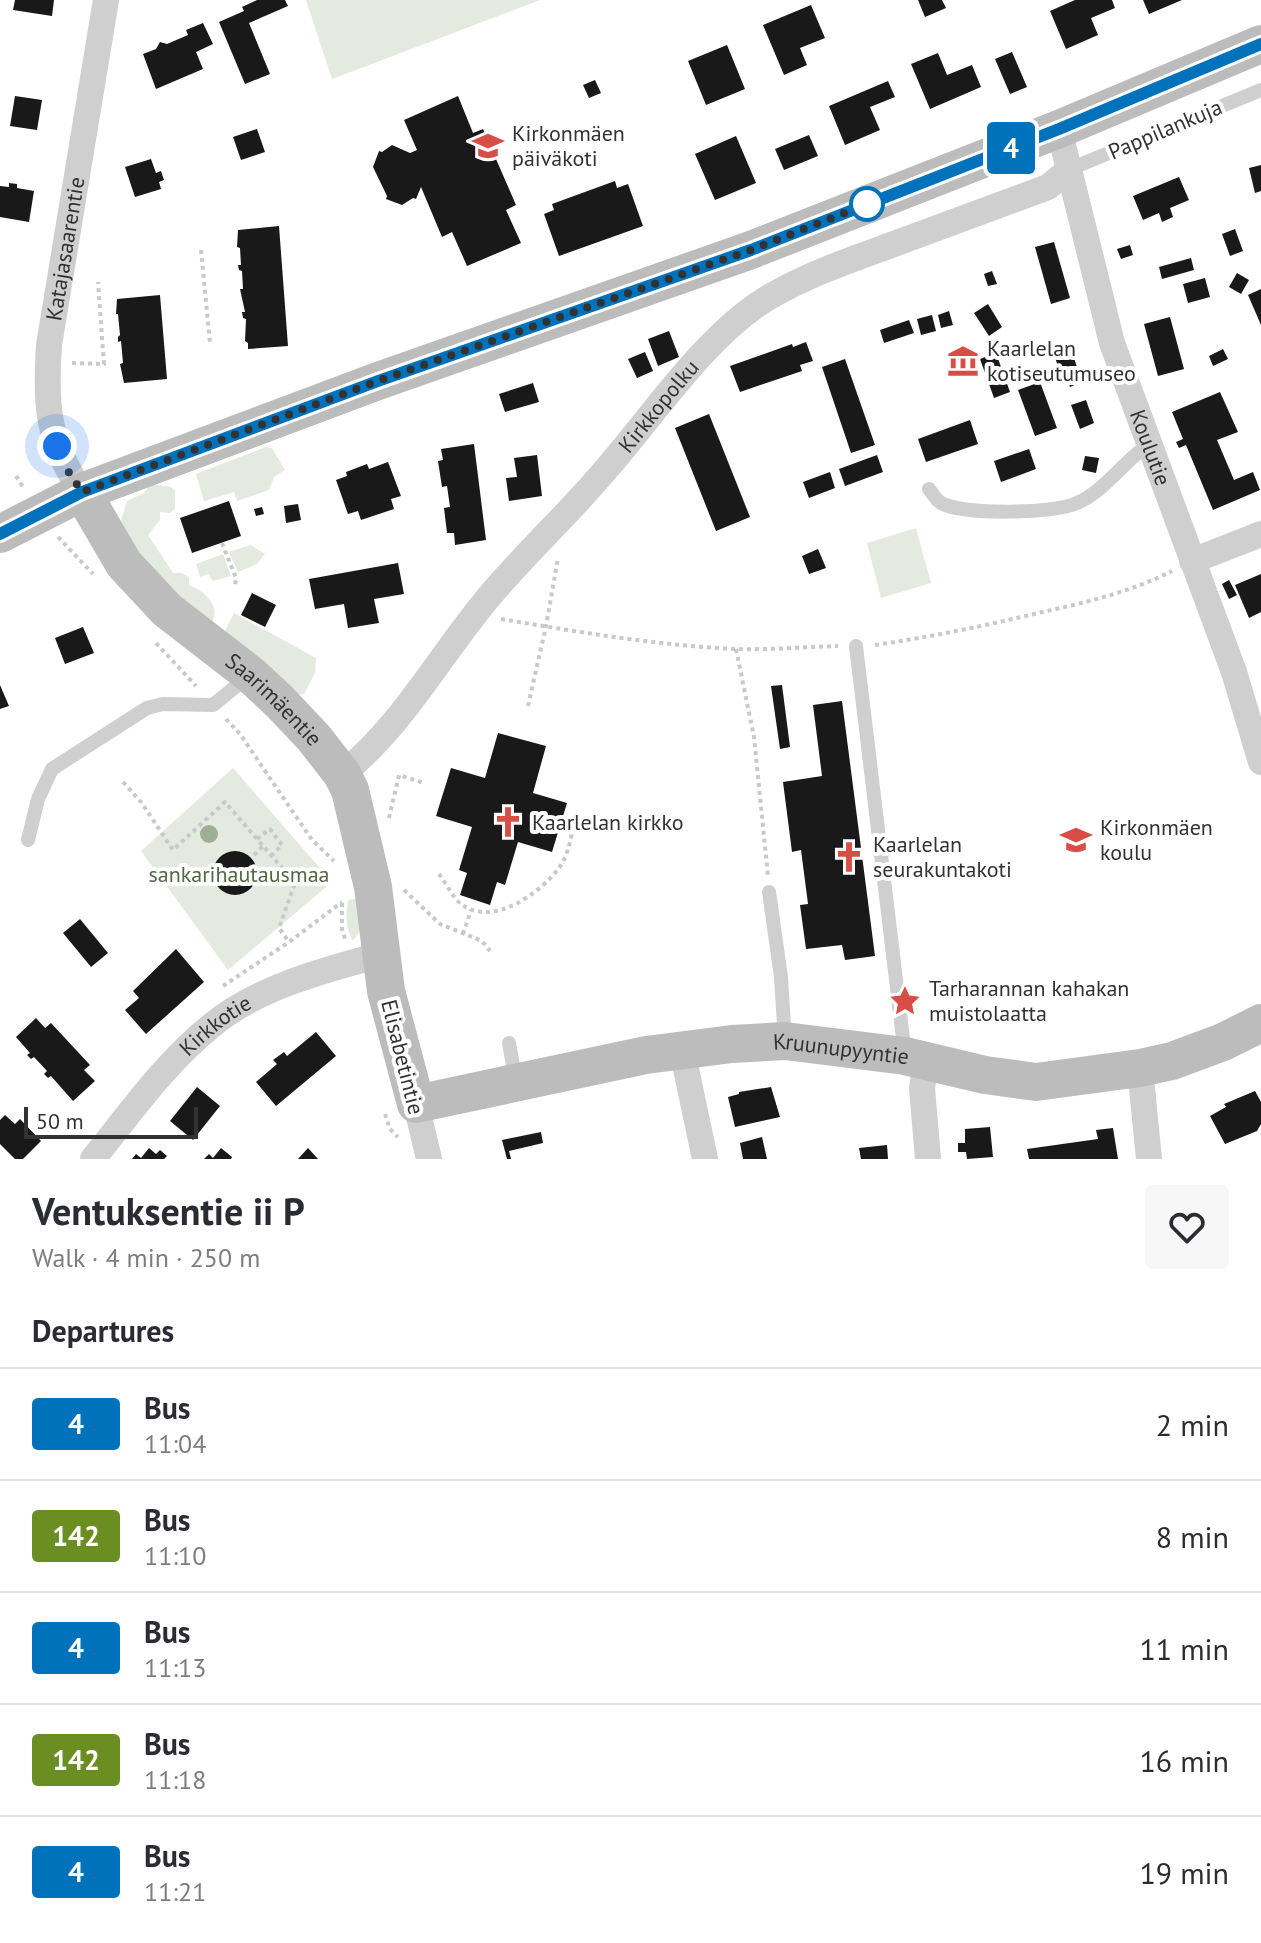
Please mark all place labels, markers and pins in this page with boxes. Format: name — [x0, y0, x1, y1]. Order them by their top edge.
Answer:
place label: Kirkonmäen päiväkoti — [512, 119, 625, 172]
school or university icon: Kirkonmäen päiväkoti — [471, 129, 505, 163]
unlabelled marker — [850, 187, 884, 221]
place label: Kaarlelan kotiseutumuseo — [987, 334, 1136, 387]
museum icon: Kaarlelan kotiseutumuseo — [946, 344, 980, 378]
church icon: Kaarlelan kirkko — [491, 805, 525, 839]
place label: Kaarlelan kirkko — [532, 808, 683, 836]
place label: Kirkonmäen koulu — [1100, 813, 1213, 866]
school or university icon: Kirkonmäen koulu — [1059, 823, 1093, 857]
place label: Kaarlelan seurakuntakoti — [873, 830, 1012, 883]
church icon: Kaarlelan seurakuntakoti — [832, 840, 866, 874]
place label: Tarharannan kahakan muistolaatta — [929, 974, 1129, 1027]
place icon: Tarharannan kahakan muistolaatta — [888, 984, 922, 1018]

